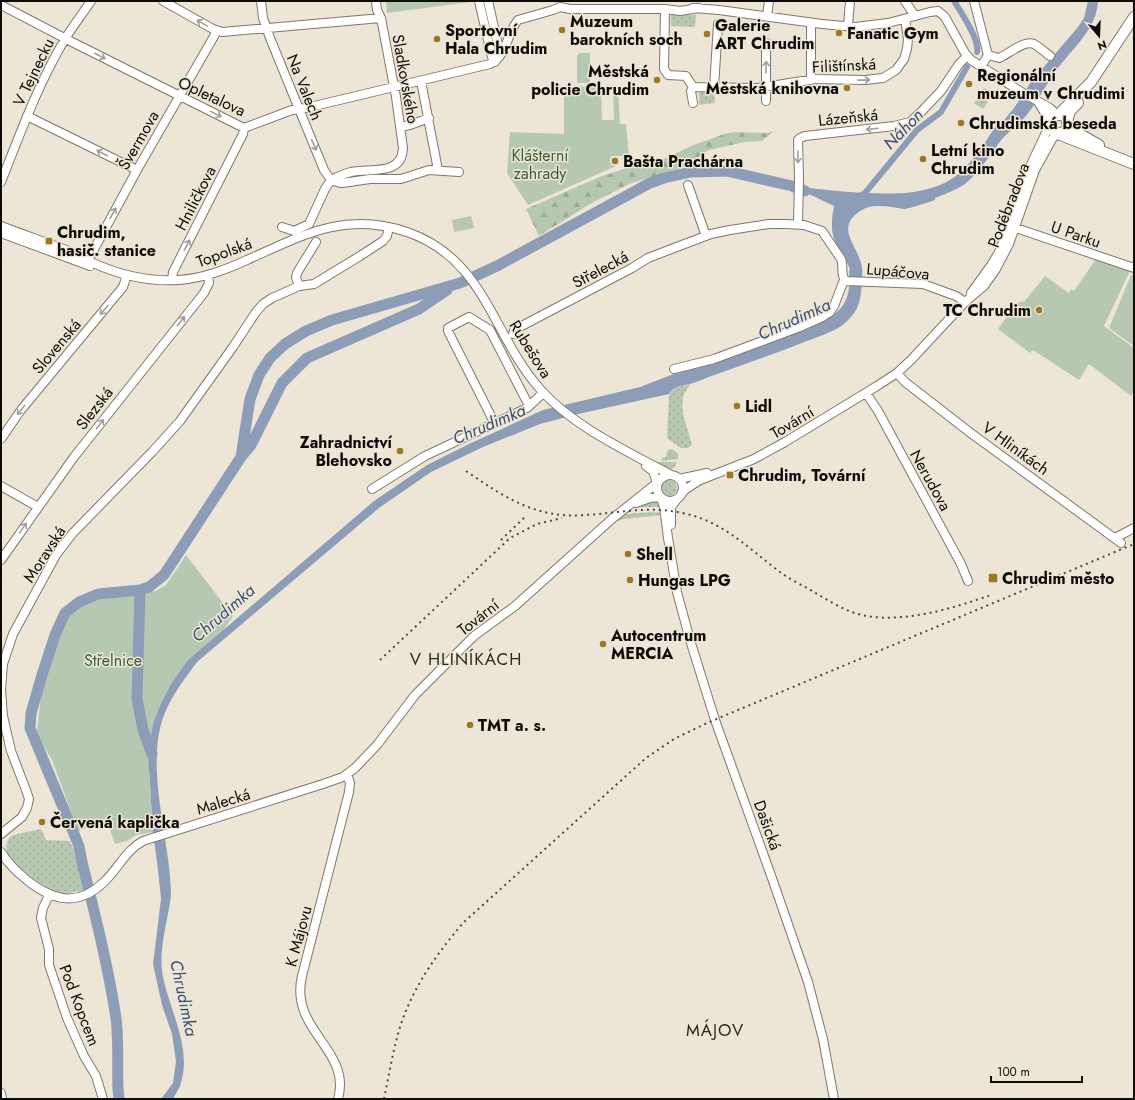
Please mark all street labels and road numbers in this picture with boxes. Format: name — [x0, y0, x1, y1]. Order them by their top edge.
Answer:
street label: Sladkovského — [386, 33, 425, 126]
street label: V Tejnecku — [7, 34, 60, 110]
street label: Na Valech — [281, 51, 328, 124]
street label: Filištínská — [811, 52, 877, 79]
street label: Opletalova — [174, 71, 249, 122]
street label: Lázeňská — [817, 103, 879, 132]
street label: Švermova — [112, 106, 165, 174]
street label: Poděbradova — [982, 159, 1035, 251]
street label: Hniličkova — [169, 162, 221, 234]
street label: U Parku — [1048, 215, 1104, 254]
street label: Topolská — [193, 232, 255, 273]
street label: Střelecká — [568, 245, 632, 294]
street label: Lupáčova — [866, 257, 930, 286]
street label: Slovenská — [26, 314, 86, 379]
street label: Rubešova — [504, 316, 557, 383]
street label: Slezská — [70, 382, 119, 435]
street label: Tovární — [766, 400, 819, 444]
street label: V Hliníkách — [977, 416, 1054, 481]
street label: Nerudova — [904, 445, 957, 515]
street label: Moravská — [18, 522, 71, 587]
street label: Tovární — [453, 593, 505, 641]
street label: Malecká — [193, 782, 253, 821]
street label: Dašická — [748, 797, 787, 853]
street label: K Májovu — [279, 903, 318, 969]
street label: Pod Kopcem — [53, 961, 106, 1049]

